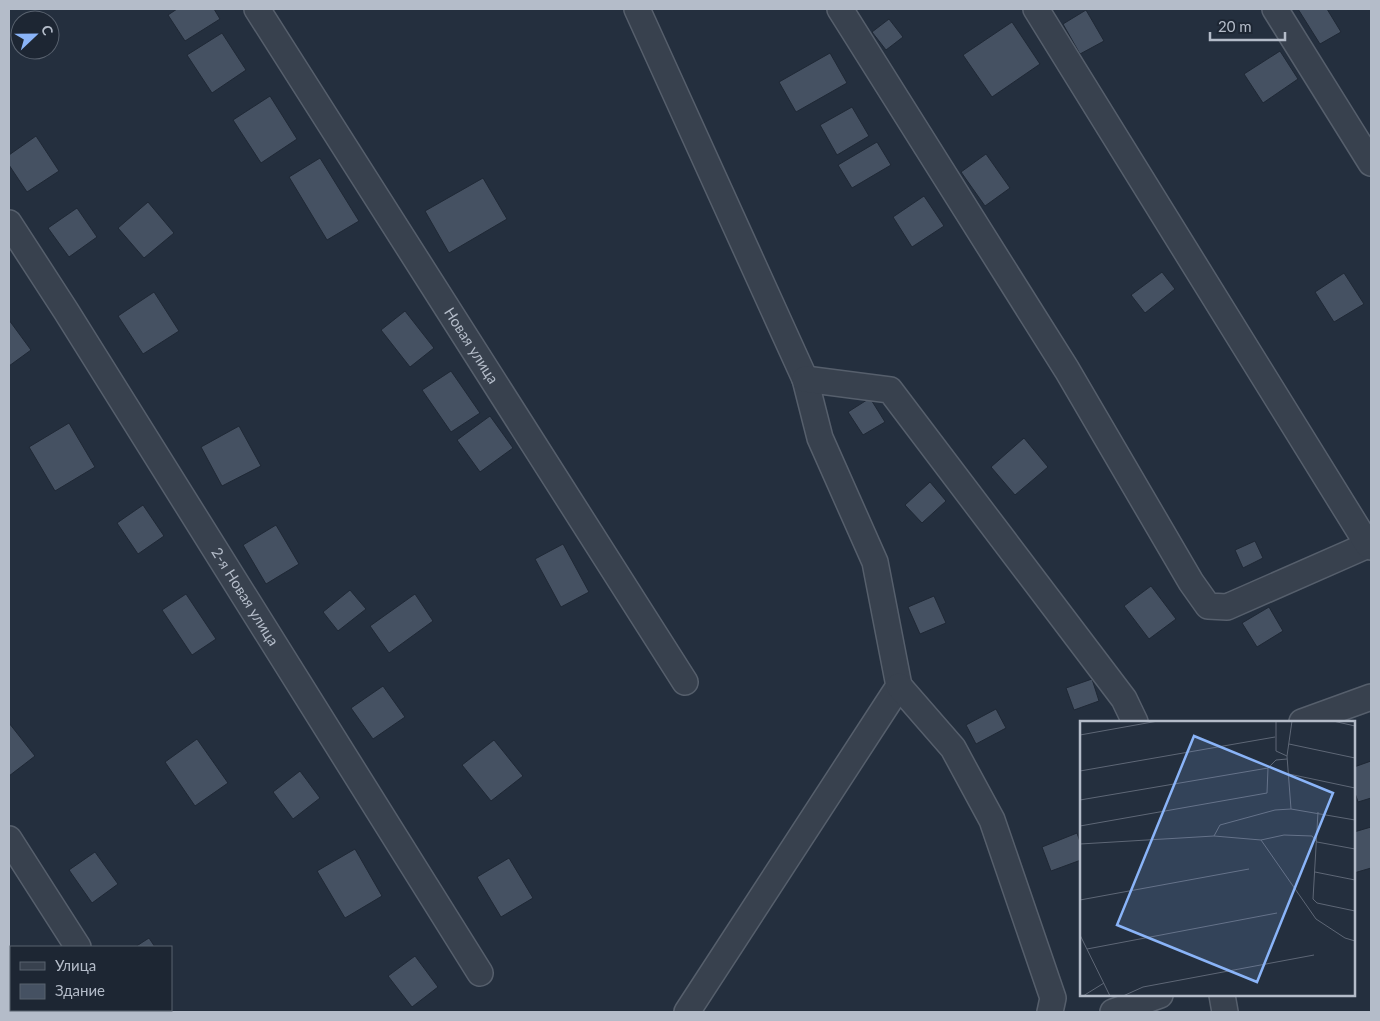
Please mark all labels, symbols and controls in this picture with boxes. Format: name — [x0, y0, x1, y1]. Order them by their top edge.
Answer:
north arrow — [10, 10, 60, 60]
scale bar — [1210, 10, 1285, 42]
text: 20 m — [1218, 17, 1252, 35]
text: С — [38, 22, 57, 38]
street label: Новая улица — [441, 304, 503, 387]
street label: 2-я Новая улица — [208, 544, 283, 649]
inset map — [1080, 721, 1355, 996]
legend — [10, 946, 172, 1011]
text: Улица — [55, 956, 96, 974]
text: Здание — [55, 981, 105, 999]

